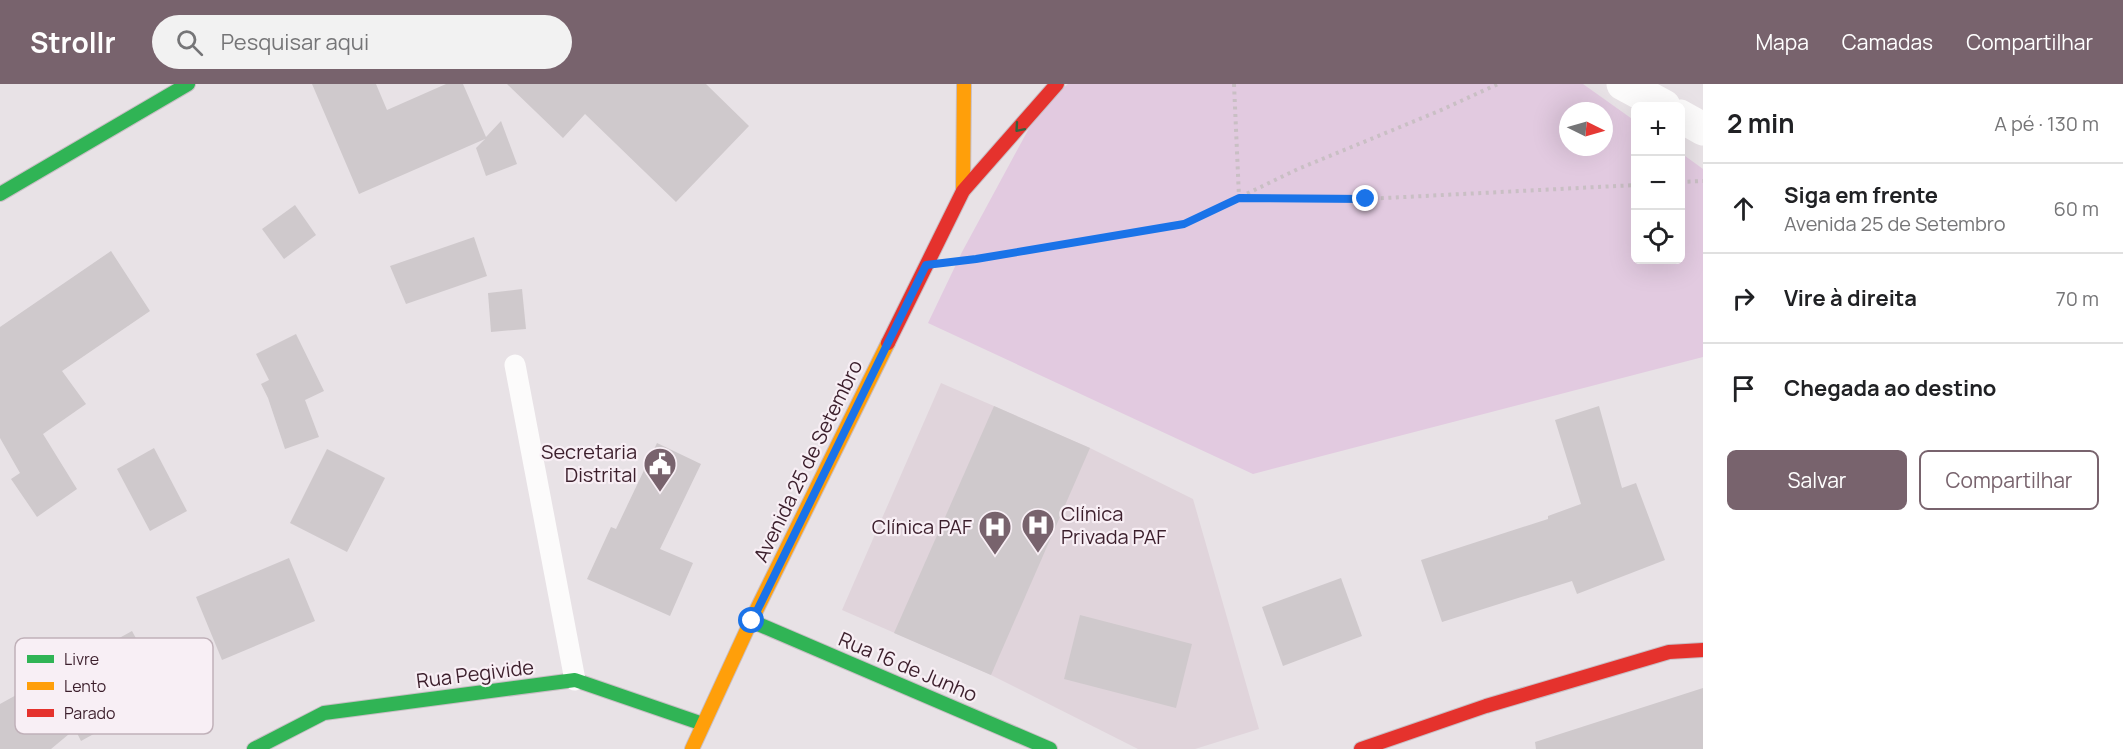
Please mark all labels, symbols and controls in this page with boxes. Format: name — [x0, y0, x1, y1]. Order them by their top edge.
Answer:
search box — [152, 15, 572, 69]
text: Strollr — [30, 23, 116, 61]
icon: search — [173, 26, 206, 59]
text: Pesquisar aqui — [221, 27, 369, 57]
text: Mapa — [1755, 28, 1809, 56]
text: Camadas — [1842, 28, 1933, 56]
text: Compartilhar — [1966, 28, 2093, 56]
north arrow — [1559, 102, 1613, 156]
map controls — [1631, 102, 1685, 264]
button: + — [1631, 102, 1685, 156]
text: 2 min — [1727, 105, 1795, 141]
text: A pé · 130 m — [1994, 110, 2099, 137]
one-way arrow — [1015, 121, 1026, 132]
button: − — [1631, 156, 1685, 210]
text: Siga em frente — [1784, 180, 1938, 210]
route end — [1352, 185, 1378, 211]
icon: ahead — [1727, 192, 1760, 225]
text: 60 m — [2053, 195, 2099, 222]
button: locate — [1631, 210, 1685, 264]
text: Avenida 25 de Setembro — [1784, 210, 2006, 237]
icon: right — [1727, 282, 1760, 315]
text: Vire à direita — [1784, 283, 1917, 313]
text: 70 m — [2056, 285, 2099, 312]
street label: Avenida 25 de Setembro — [747, 355, 868, 566]
icon: arrive — [1727, 372, 1760, 405]
text: Chegada ao destino — [1784, 373, 1996, 403]
place label: Secretaria Distrital — [541, 438, 637, 488]
public building icon: Secretaria Distrital — [642, 446, 678, 493]
button: Salvar — [1727, 450, 1907, 510]
button: Compartilhar — [1919, 450, 2099, 510]
place label: Clínica Privada PAF — [1061, 500, 1166, 550]
hospital icon: Clínica Privada PAF — [1020, 507, 1056, 554]
hospital icon: Clínica PAF — [977, 509, 1013, 556]
place label: Clínica PAF — [872, 513, 972, 540]
route start — [738, 607, 764, 633]
street label: Rua 16 de Junho — [835, 625, 982, 708]
legend — [15, 638, 213, 734]
text: Livre — [64, 648, 99, 670]
street label: Rua Pegivide — [415, 653, 535, 694]
text: Lento — [64, 675, 106, 697]
text: Parado — [64, 702, 115, 724]

